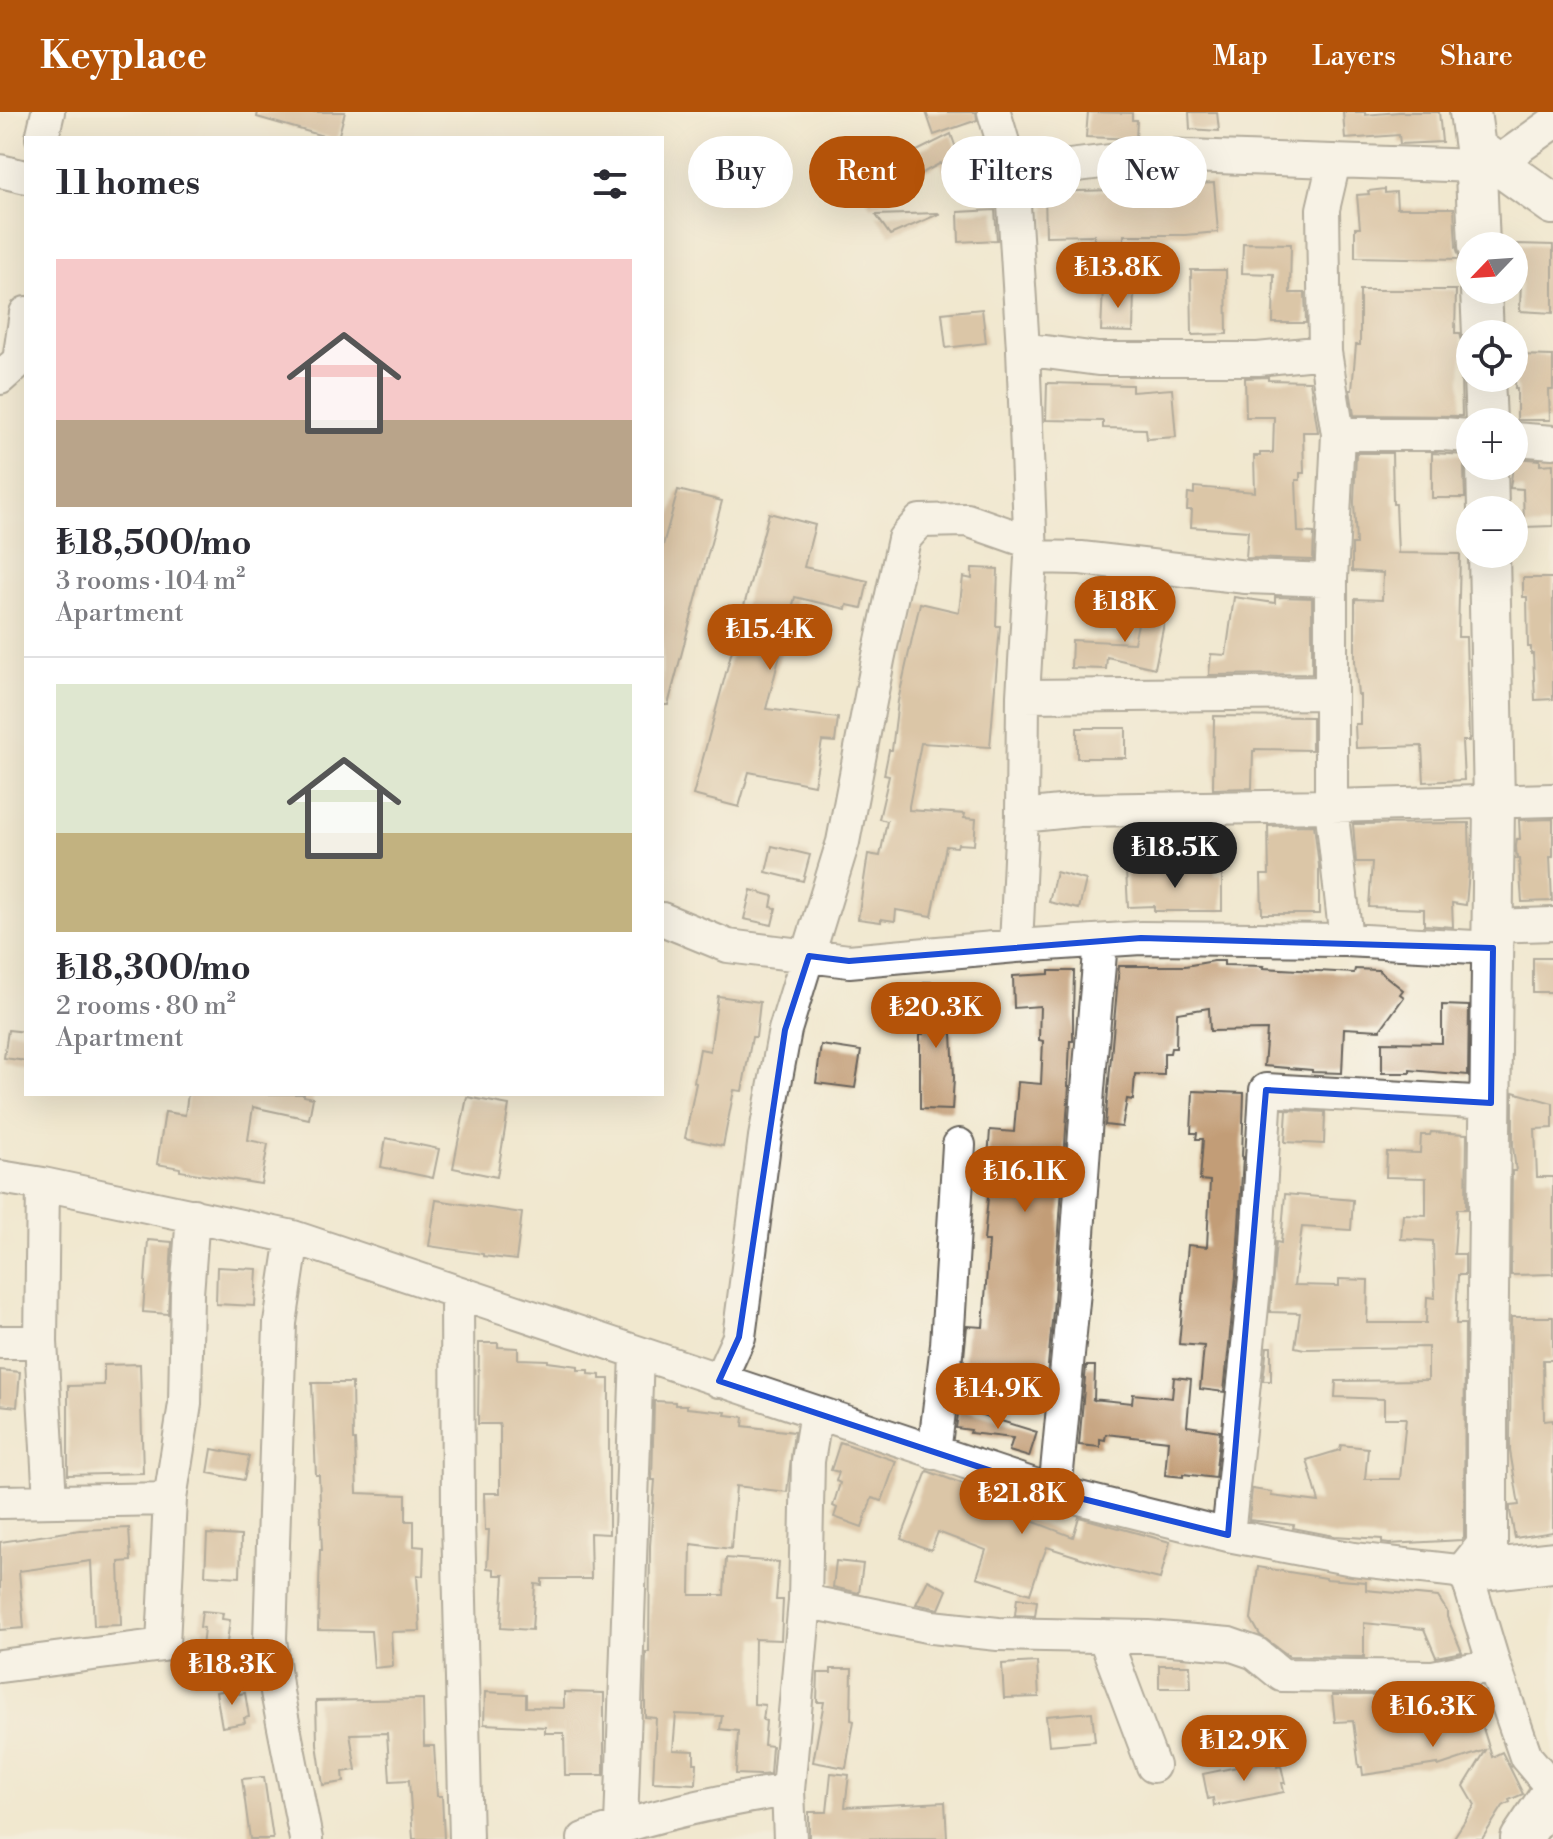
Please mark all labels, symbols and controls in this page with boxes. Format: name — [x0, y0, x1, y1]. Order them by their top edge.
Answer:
text: Keyplace — [40, 33, 207, 80]
text: Map — [1213, 39, 1268, 74]
text: Layers — [1312, 39, 1396, 74]
text: Share — [1440, 39, 1513, 74]
chip: Buy — [688, 136, 793, 208]
chip: Rent — [809, 136, 925, 208]
chip: Filters — [941, 136, 1081, 208]
chip: New — [1097, 136, 1207, 208]
icon: filters — [588, 162, 632, 206]
text: 11 homes — [56, 163, 200, 205]
north arrow — [1456, 232, 1528, 304]
map controls — [1456, 232, 1528, 568]
pin: ₺13.8K — [1053, 242, 1183, 310]
text: ₺13.8K — [1074, 252, 1162, 284]
icon: home — [272, 311, 416, 455]
button: locate — [1456, 320, 1528, 392]
button: + — [1456, 408, 1528, 480]
button: − — [1456, 496, 1528, 568]
text: ₺18,500/mo — [56, 523, 251, 565]
text: 3 rooms · 104 m² — [56, 565, 245, 597]
pin: ₺18K — [1078, 576, 1172, 644]
text: ₺18K — [1093, 586, 1157, 618]
text: Apartment — [56, 597, 184, 629]
pin: ₺15.4K — [705, 604, 835, 672]
text: ₺15.4K — [725, 614, 815, 646]
icon: home — [272, 736, 416, 880]
pin: ₺18.5K — [1110, 822, 1240, 890]
text: ₺18.5K — [1131, 832, 1219, 864]
text: ₺18,300/mo — [56, 948, 251, 990]
pin: ₺20.3K — [871, 982, 1001, 1050]
text: 2 rooms · 80 m² — [56, 990, 236, 1022]
text: ₺20.3K — [889, 992, 983, 1024]
text: Apartment — [56, 1022, 184, 1054]
pin: ₺16.1K — [960, 1146, 1090, 1214]
text: ₺16.1K — [983, 1156, 1067, 1188]
pin: ₺14.9K — [933, 1363, 1063, 1431]
text: ₺14.9K — [954, 1373, 1042, 1405]
pin: ₺21.8K — [957, 1468, 1087, 1536]
text: ₺21.8K — [978, 1478, 1067, 1510]
pin: ₺18.3K — [167, 1639, 297, 1707]
text: ₺18.3K — [188, 1649, 276, 1681]
pin: ₺16.3K — [1368, 1681, 1498, 1749]
text: ₺16.3K — [1390, 1691, 1476, 1723]
pin: ₺12.9K — [1179, 1715, 1309, 1783]
text: ₺12.9K — [1200, 1725, 1288, 1757]

